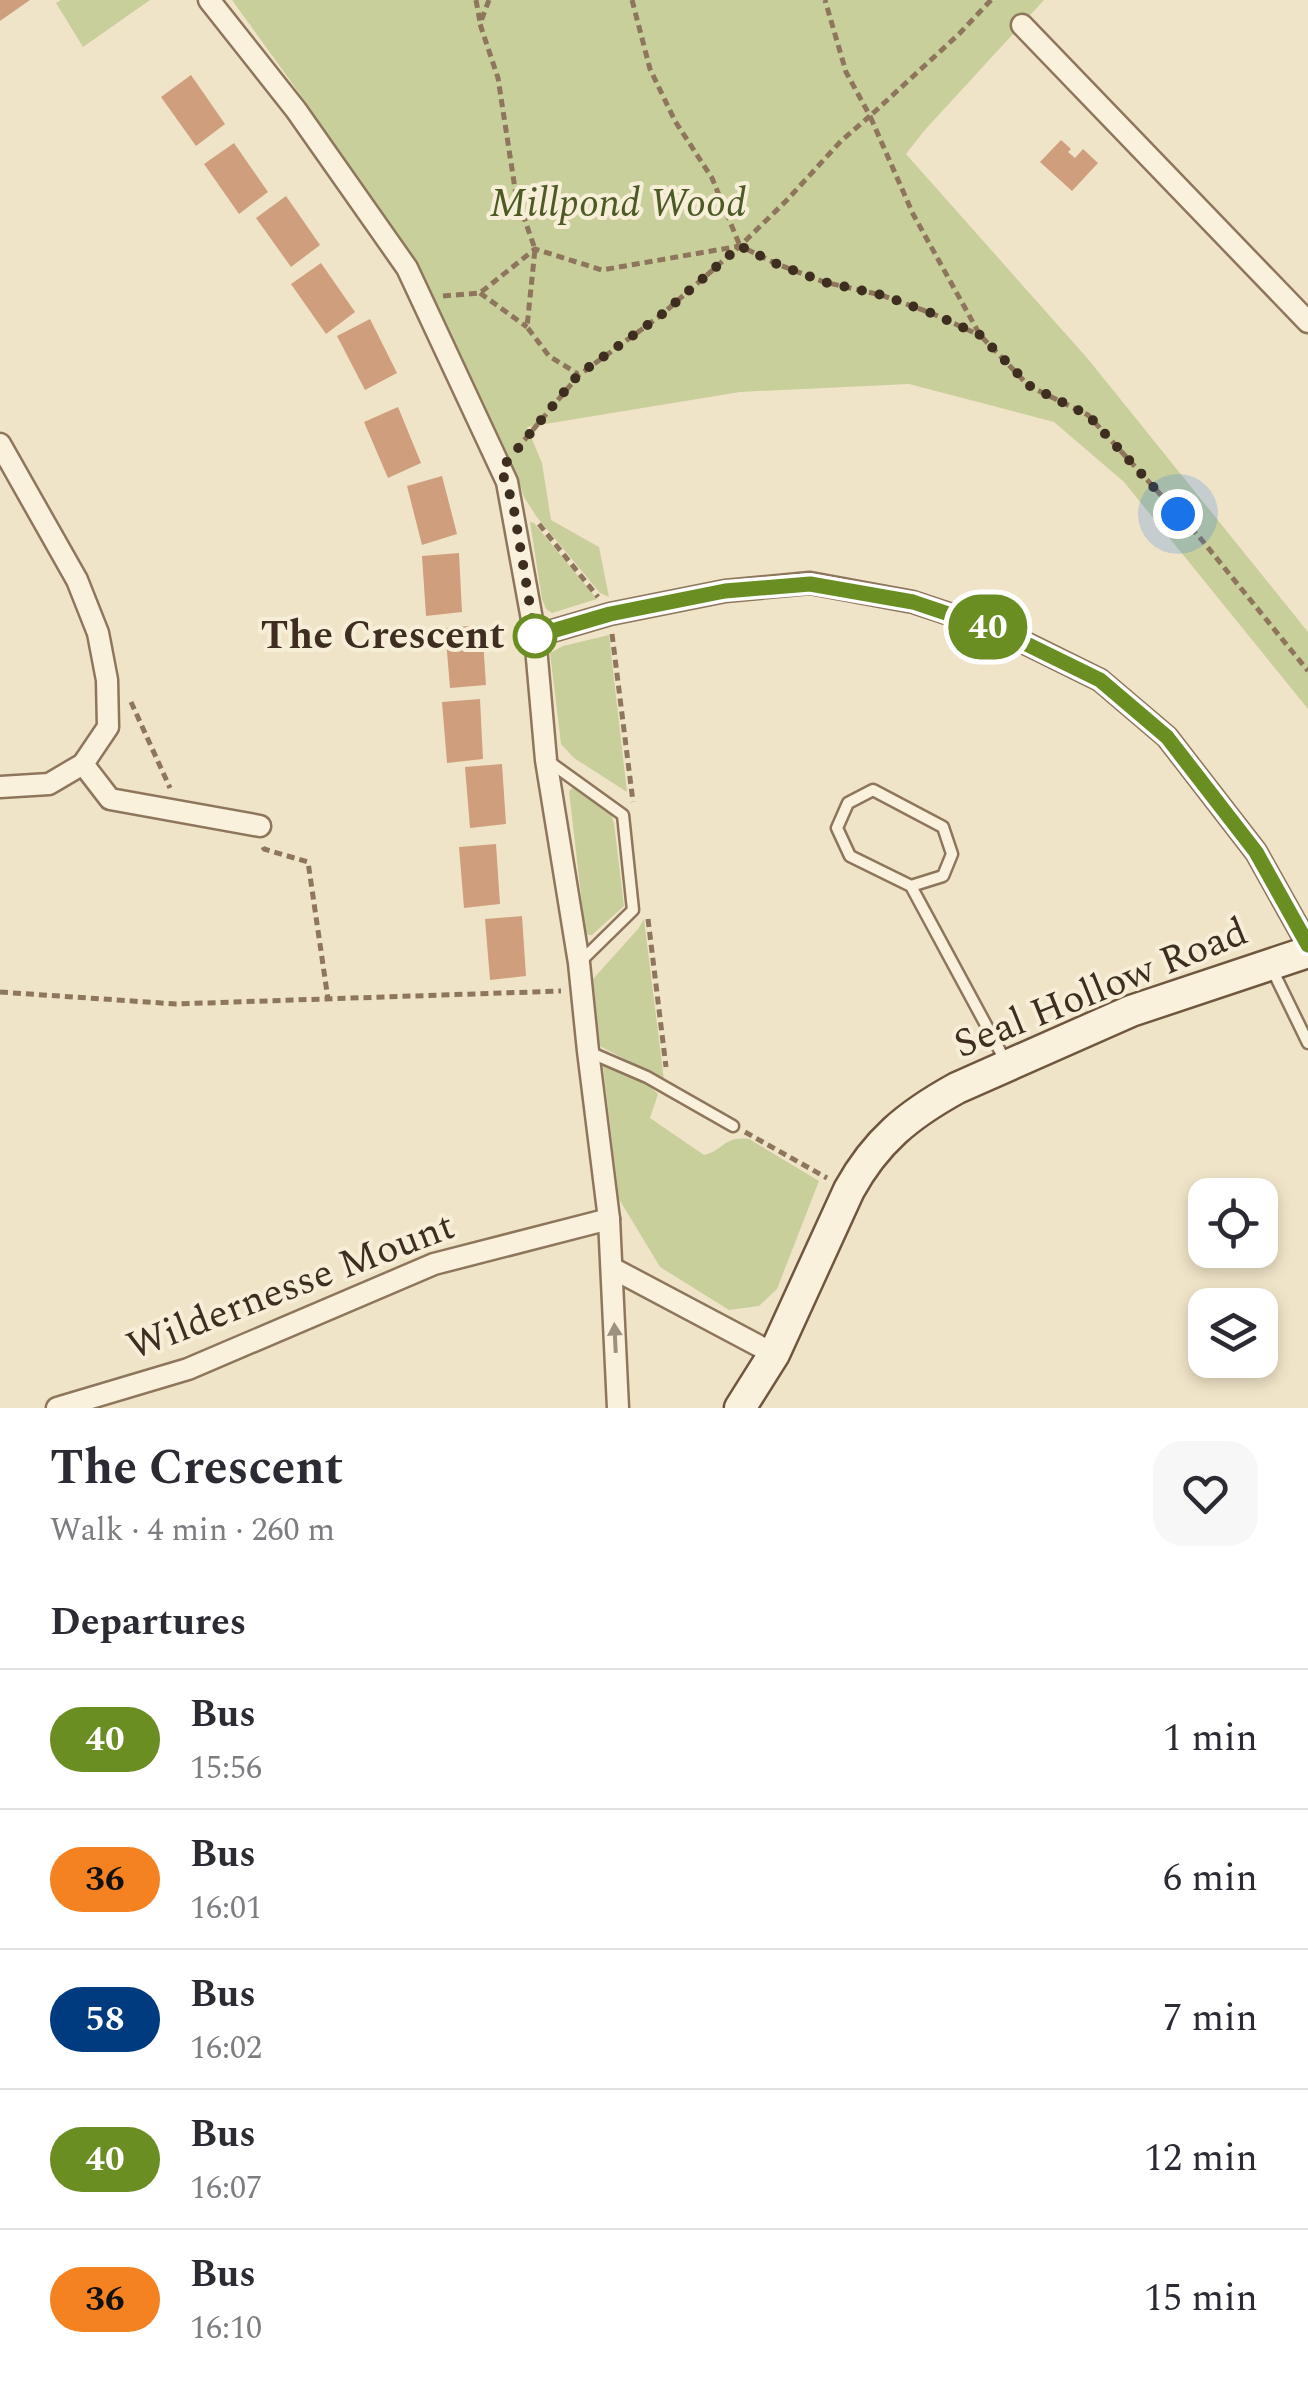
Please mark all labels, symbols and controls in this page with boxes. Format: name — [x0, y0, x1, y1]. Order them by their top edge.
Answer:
park label: Millpond Wood — [490, 174, 746, 235]
your location — [1153, 489, 1203, 539]
line badge: 40 — [943, 594, 1033, 660]
text: 40 — [968, 601, 1008, 654]
place label: The Crescent — [261, 606, 505, 667]
marker: The Crescent — [514, 615, 556, 657]
street label: Seal Hollow Road — [945, 902, 1257, 1076]
map controls — [1188, 1178, 1278, 1378]
button: locate — [1188, 1178, 1278, 1268]
street label: Wildernesse Mount — [118, 1196, 464, 1378]
button: layers — [1188, 1288, 1278, 1378]
one-way arrow — [607, 1322, 623, 1354]
text: The Crescent — [50, 1432, 343, 1505]
button: heart — [1153, 1441, 1258, 1546]
text: Walk · 4 min · 260 m — [50, 1506, 335, 1555]
text: Departures — [50, 1594, 246, 1652]
text: Bus — [190, 1686, 256, 1744]
text: 1 min — [1163, 1710, 1258, 1768]
text: 40 — [85, 1713, 125, 1766]
text: 15:56 — [190, 1744, 262, 1793]
text: Bus — [190, 1826, 256, 1884]
text: 6 min — [1163, 1850, 1258, 1908]
text: 36 — [85, 1853, 125, 1906]
text: 16:01 — [190, 1884, 262, 1933]
text: Bus — [190, 1966, 256, 2024]
text: 7 min — [1163, 1990, 1258, 2048]
text: 58 — [85, 1993, 125, 2046]
text: 16:02 — [190, 2024, 262, 2073]
text: Bus — [190, 2106, 256, 2164]
text: 12 min — [1144, 2130, 1258, 2188]
text: 40 — [85, 2133, 125, 2186]
text: 16:07 — [190, 2164, 262, 2213]
text: Bus — [190, 2246, 256, 2304]
text: 15 min — [1144, 2270, 1258, 2328]
text: 36 — [85, 2273, 125, 2326]
text: 16:10 — [190, 2304, 262, 2353]

